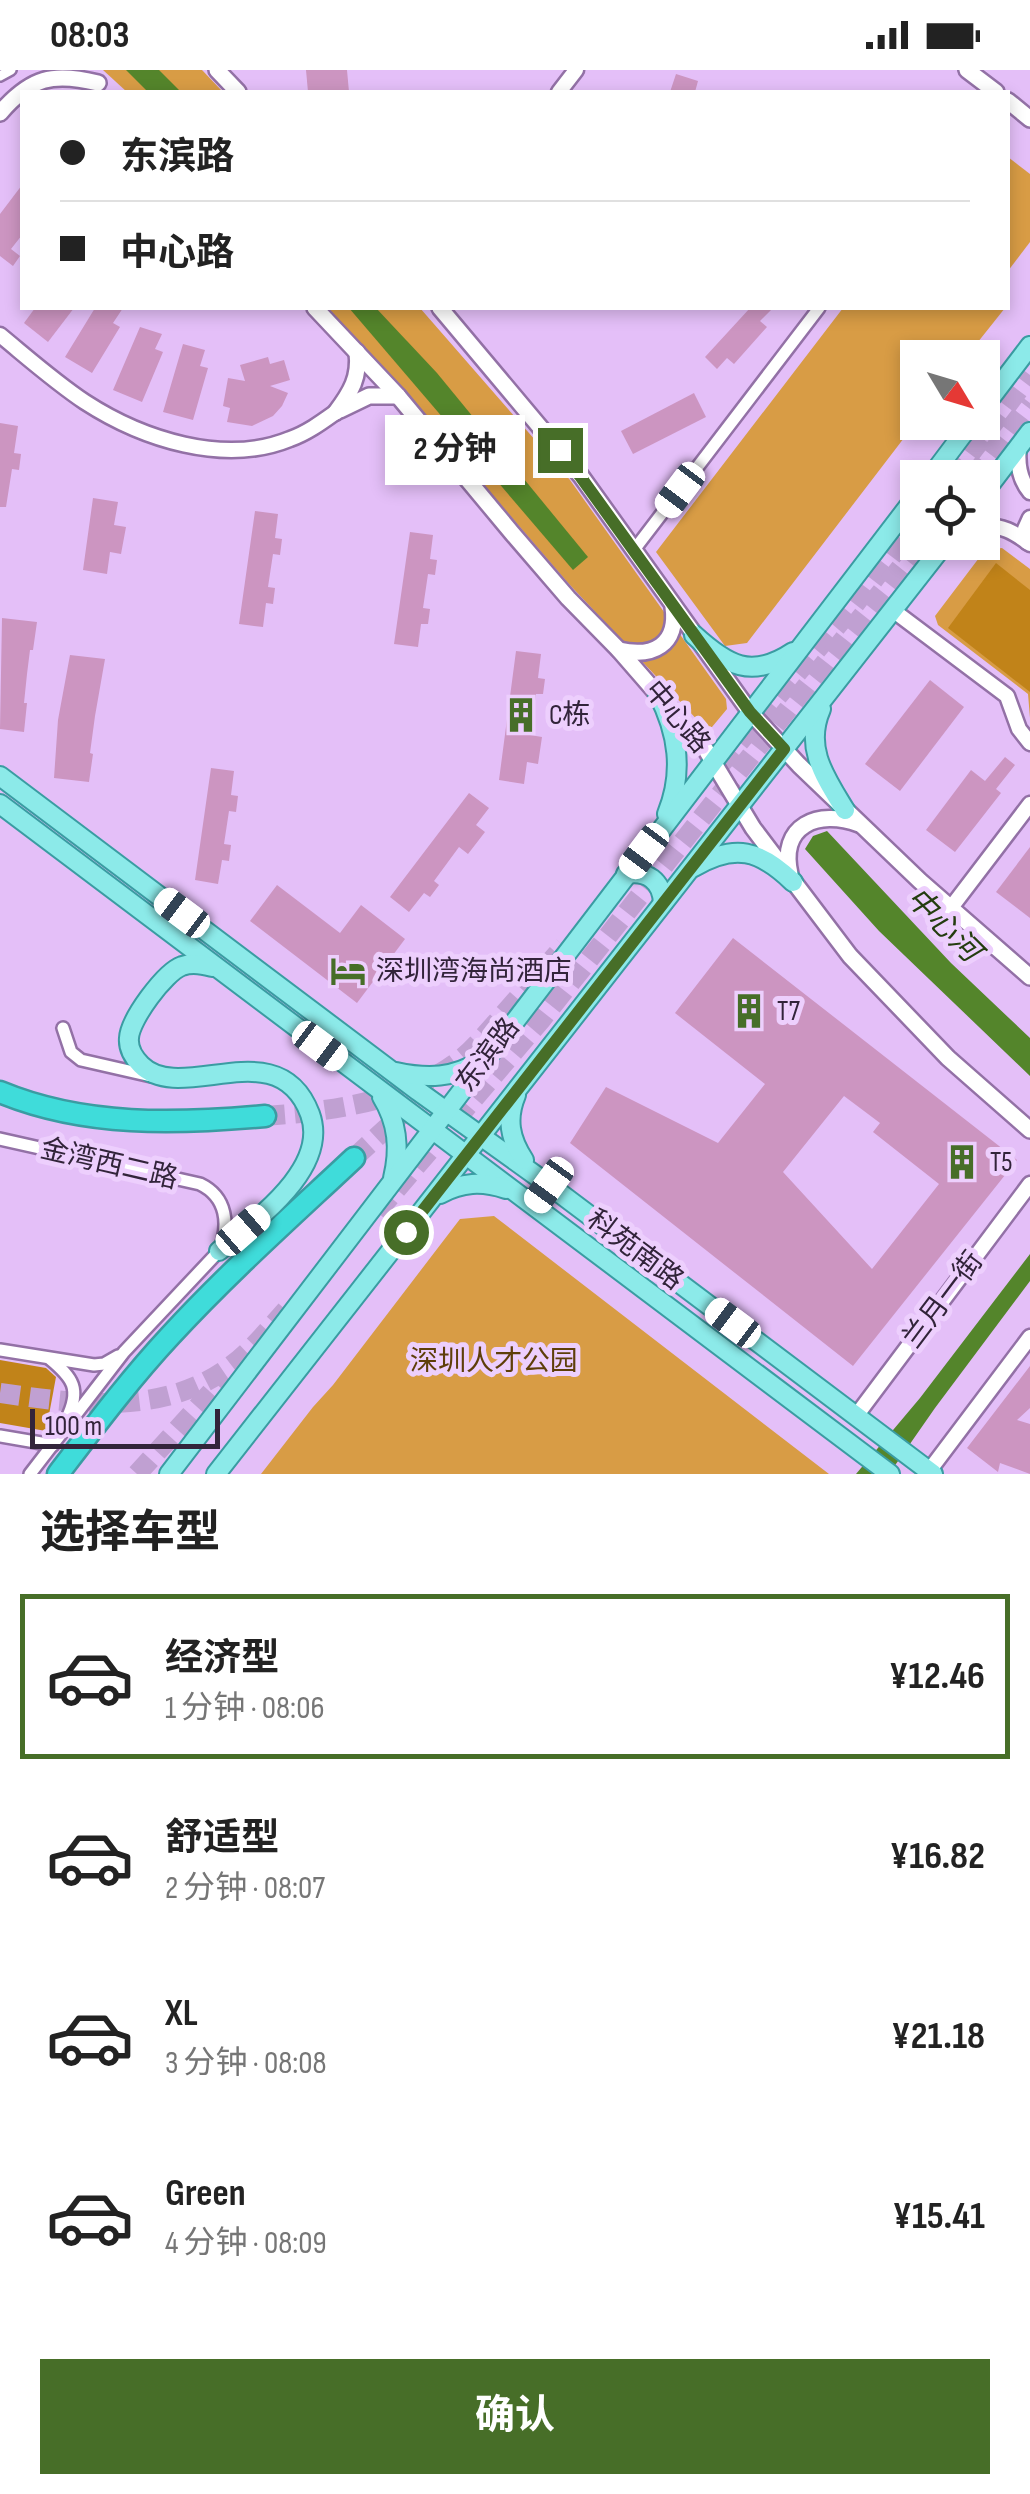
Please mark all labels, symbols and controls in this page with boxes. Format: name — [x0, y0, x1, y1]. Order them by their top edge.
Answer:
text: 08:03 — [50, 13, 130, 58]
text: 东滨路 — [120, 135, 234, 180]
text: 中心路 — [120, 231, 234, 276]
north arrow — [900, 340, 1000, 440]
map controls — [900, 340, 1000, 560]
callout: 2 分钟 — [385, 415, 525, 485]
route end — [538, 428, 583, 473]
text: 2 分钟 — [413, 430, 497, 469]
car — [650, 457, 710, 523]
button: locate — [900, 460, 1000, 560]
street label: 中心路 — [637, 674, 717, 760]
building icon: C栋 — [502, 696, 540, 734]
place label: C栋 — [549, 699, 591, 732]
car — [614, 818, 674, 884]
water label: 中心河 — [898, 880, 991, 973]
car — [149, 883, 215, 943]
hotel icon: 深圳湾海尚酒店 — [329, 952, 367, 990]
place label: 深圳湾海尚酒店 — [376, 955, 572, 988]
building icon: T7 — [730, 992, 768, 1030]
place label: T7 — [777, 995, 800, 1028]
street label: 东滨路 — [450, 1012, 526, 1098]
car — [287, 1016, 353, 1076]
street label: 金湾西二路 — [37, 1132, 181, 1196]
building icon: T5 — [943, 1143, 981, 1181]
place label: T5 — [990, 1146, 1013, 1179]
car — [519, 1152, 579, 1218]
car — [211, 1199, 275, 1261]
street label: 科苑南路 — [580, 1203, 690, 1297]
route start — [384, 1210, 429, 1255]
street label: 兰月一街 — [896, 1245, 990, 1355]
car — [700, 1293, 766, 1353]
park label: 深圳人才公园 — [410, 1345, 578, 1378]
scale bar — [30, 1404, 220, 1448]
text: 100 m — [45, 1410, 102, 1443]
text: 选择车型 — [40, 1506, 220, 1561]
icon: car — [45, 1632, 135, 1722]
text: 经济型 — [165, 1636, 279, 1681]
text: ¥12.46 — [889, 1654, 985, 1699]
text: 1 分钟 · 08:06 — [165, 1689, 324, 1728]
icon: car — [45, 1812, 135, 1902]
text: 舒适型 — [165, 1816, 279, 1861]
text: ¥16.82 — [890, 1834, 985, 1879]
text: 2 分钟 · 08:07 — [165, 1869, 325, 1908]
text: XL — [165, 1991, 198, 2036]
icon: car — [45, 1992, 135, 2082]
text: ¥21.18 — [891, 2014, 985, 2059]
text: 3 分钟 · 08:08 — [165, 2044, 327, 2083]
text: Green — [165, 2171, 246, 2216]
icon: car — [45, 2172, 135, 2262]
text: ¥15.41 — [892, 2194, 985, 2239]
text: 4 分钟 · 08:09 — [165, 2224, 327, 2263]
button: 确认 — [40, 2359, 990, 2474]

